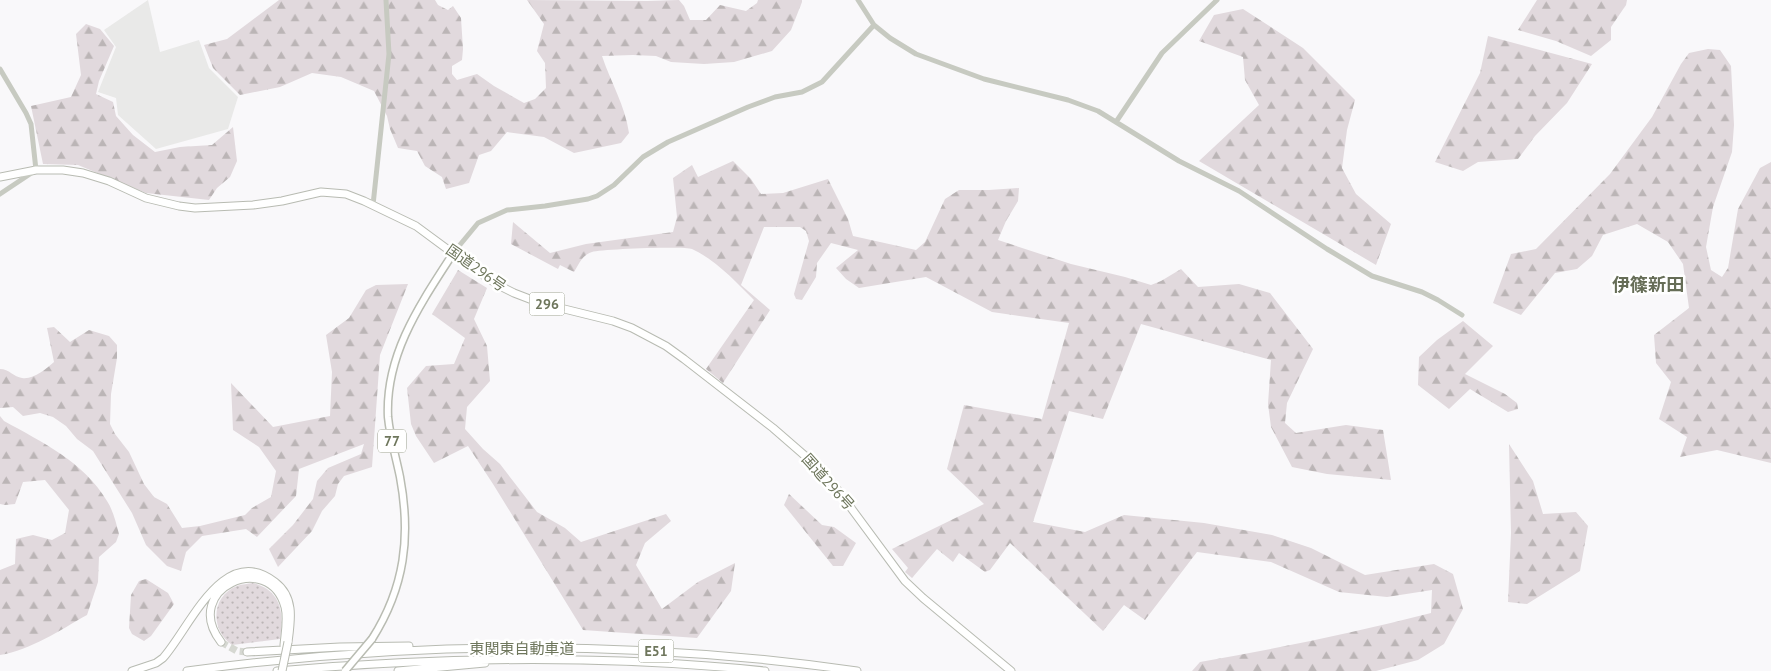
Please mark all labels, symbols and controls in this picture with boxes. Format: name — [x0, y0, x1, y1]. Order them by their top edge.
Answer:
street label: 国道296号 — [442, 240, 510, 295]
district label: 伊篠新田 — [1612, 273, 1684, 296]
road number: 296 — [530, 292, 564, 316]
road number: 77 — [378, 430, 406, 452]
street label: 国道296号 — [798, 449, 859, 514]
street label: 東関東自動車道 — [469, 639, 575, 658]
road number: E51 — [638, 640, 674, 662]

